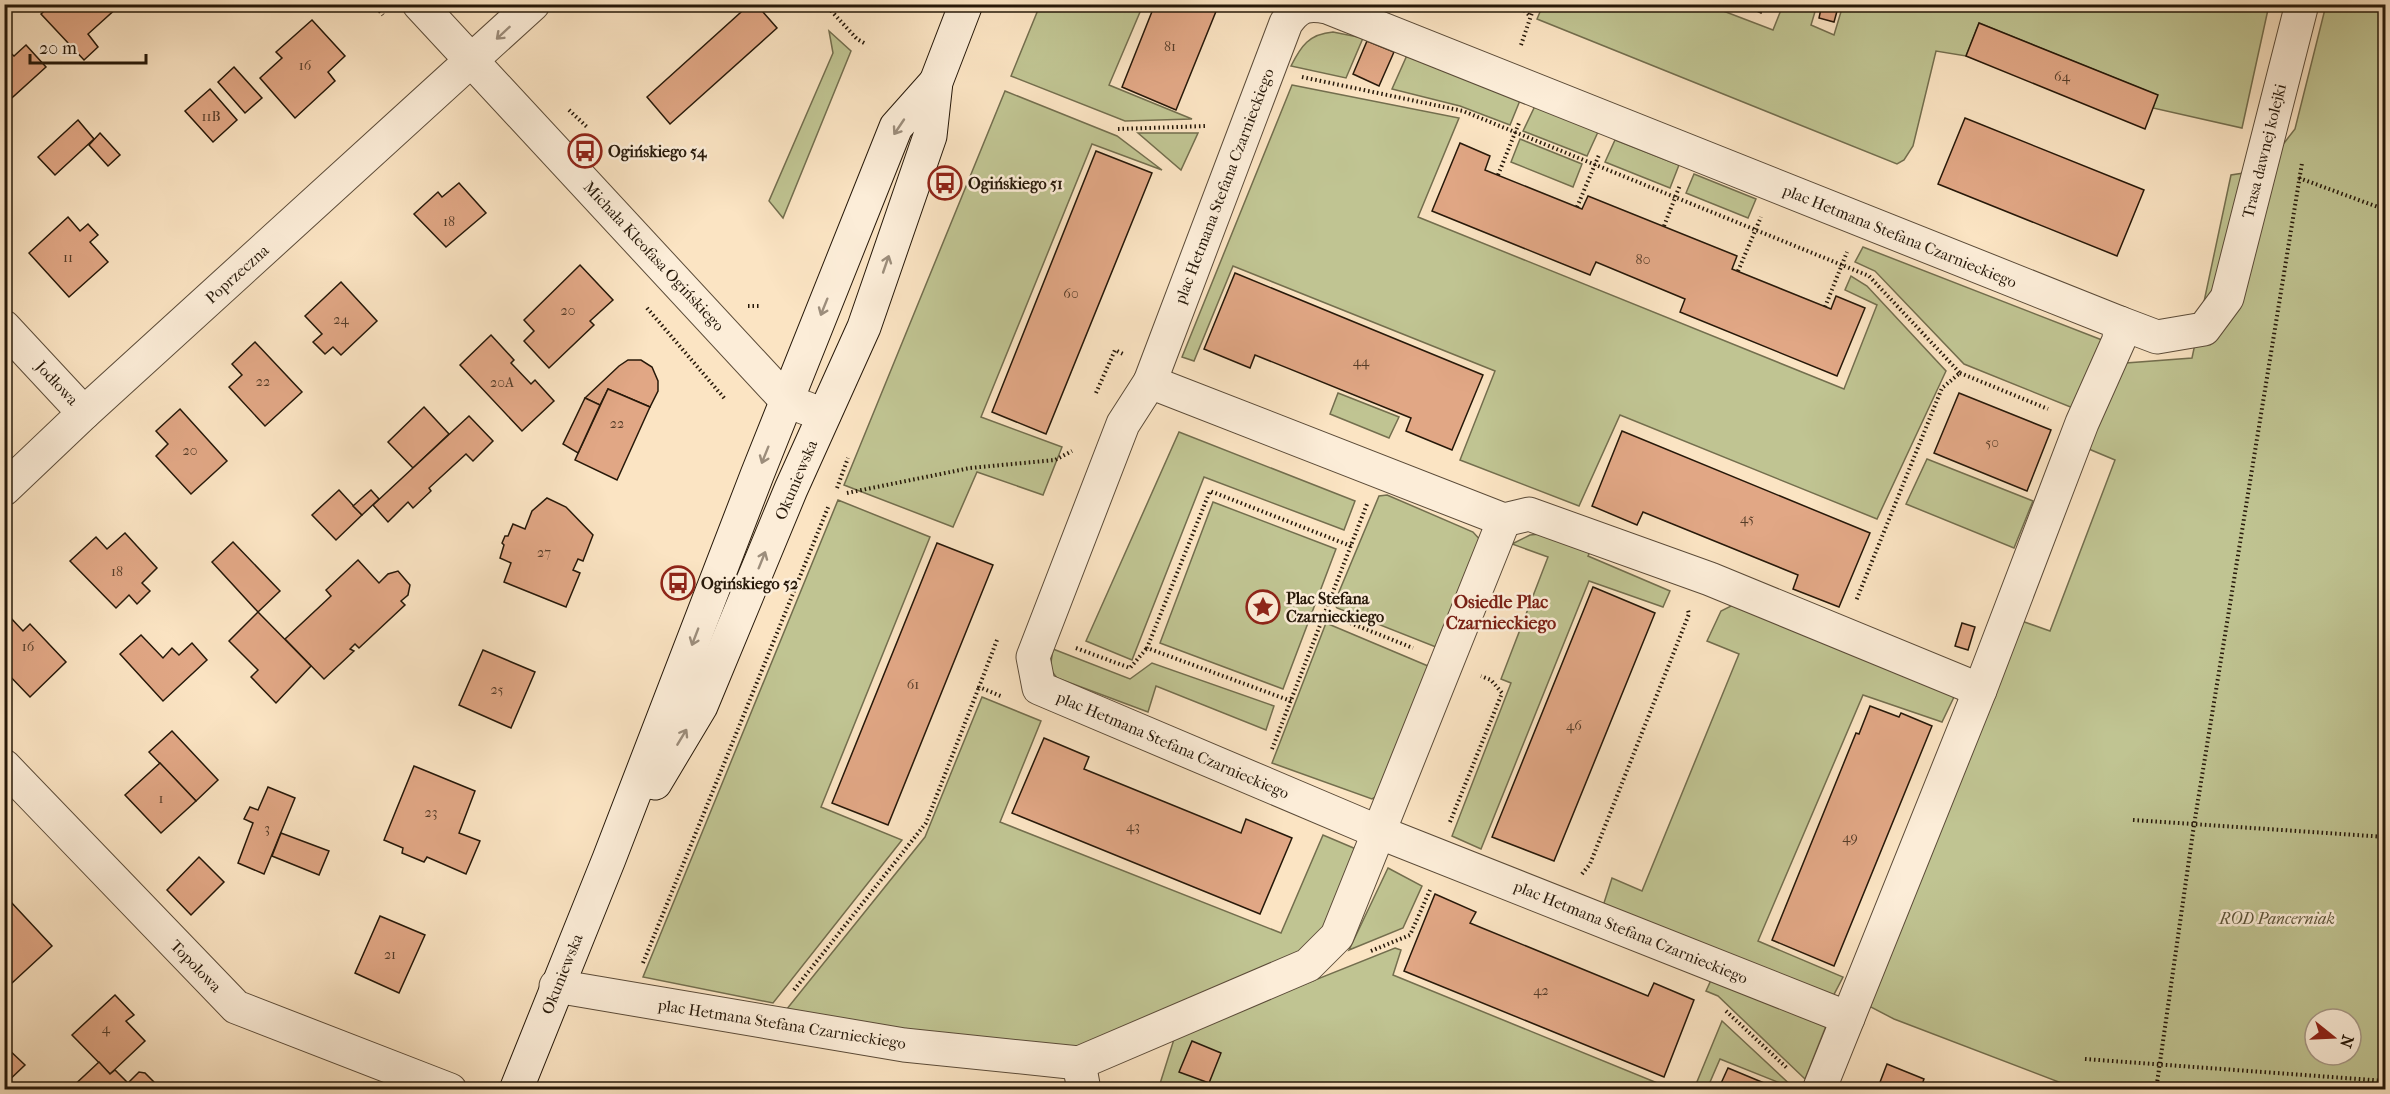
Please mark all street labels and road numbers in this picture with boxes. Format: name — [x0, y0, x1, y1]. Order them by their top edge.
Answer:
street label: plac Hetmana Stefana Czarnieckiego — [1170, 66, 1278, 307]
street label: Trasa dawnej kolejki — [2238, 81, 2290, 220]
street label: Michała Kleofasa Ogińskiego — [580, 177, 728, 335]
street label: plac Hetmana Stefana Czarnieckiego — [1779, 180, 2020, 292]
street label: Poprzeczna — [201, 240, 273, 307]
street label: Jodłowa — [30, 355, 83, 410]
street label: Okuniewska — [771, 437, 822, 523]
street label: plac Hetmana Stefana Czarnieckiego — [1053, 687, 1292, 803]
street label: plac Hetmana Stefana Czarnieckiego — [1510, 876, 1751, 988]
street label: Okuniewska — [537, 930, 587, 1017]
street label: Topolowa — [166, 936, 226, 997]
street label: plac Hetmana Stefana Czarnieckiego — [656, 995, 907, 1053]

